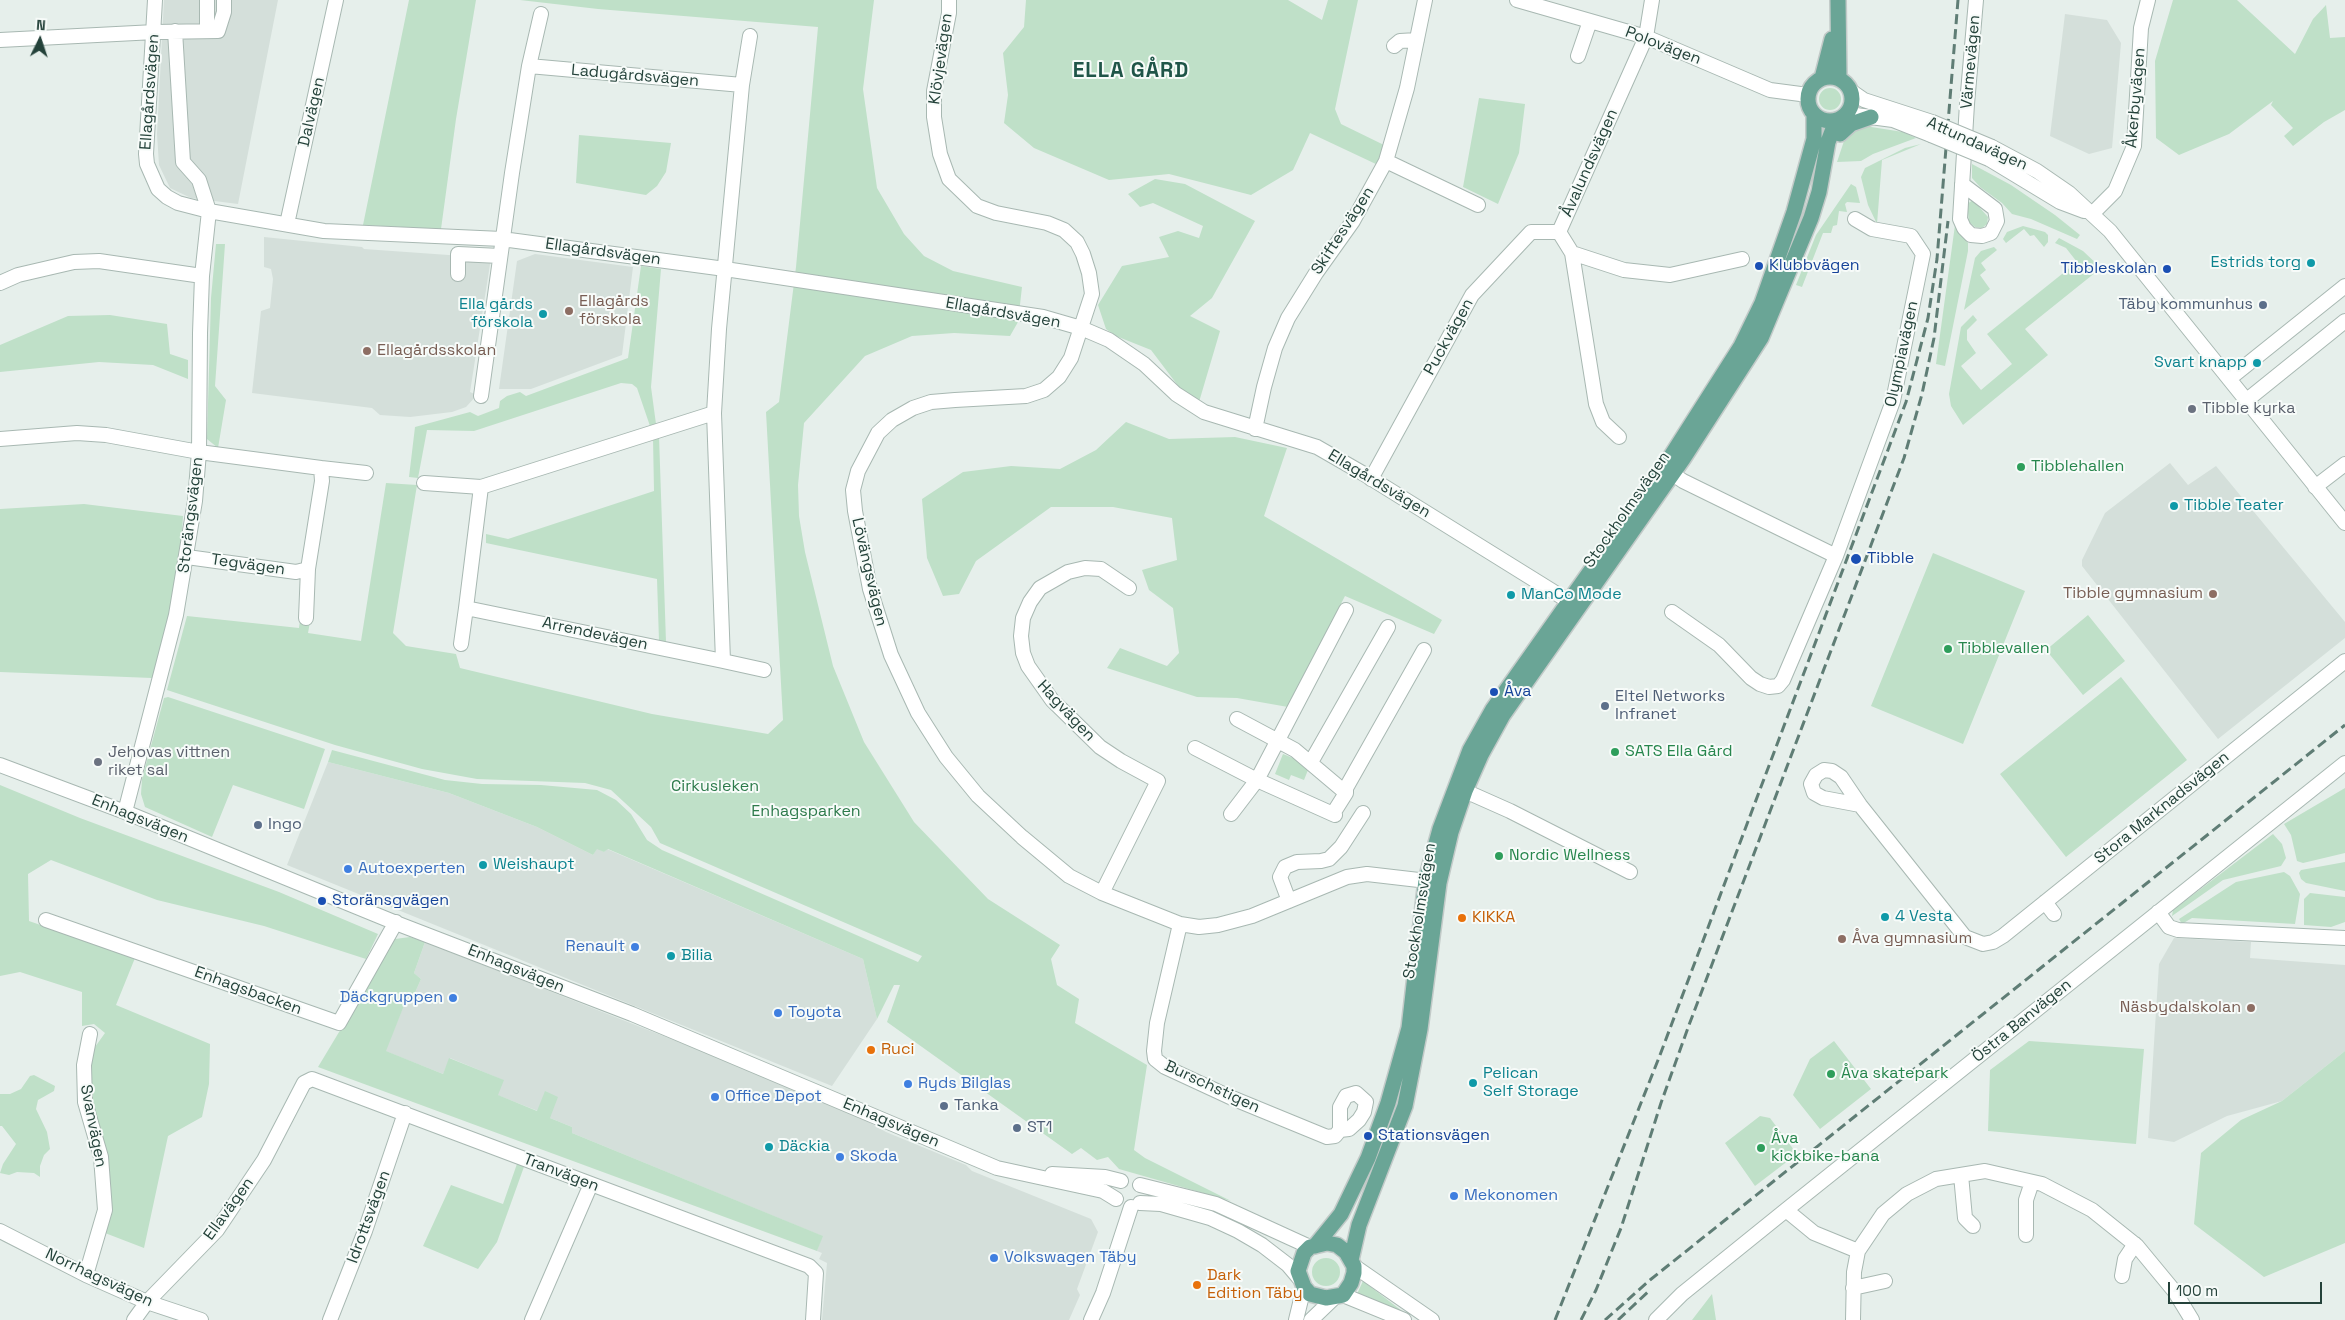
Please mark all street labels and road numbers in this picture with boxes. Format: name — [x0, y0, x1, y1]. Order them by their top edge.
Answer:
street label: Klövjevägen — [925, 12, 957, 106]
street label: Värmevägen — [1957, 14, 1985, 110]
street label: Polovägen — [1622, 23, 1704, 69]
street label: Ellagårdsvägen — [136, 33, 164, 151]
street label: Åkerbyvägen — [2122, 47, 2150, 149]
street label: Ladugårdsvägen — [570, 61, 700, 91]
street label: Dalvägen — [295, 75, 329, 149]
street label: Åvalundsvägen — [1558, 106, 1622, 220]
street label: Attundavägen — [1924, 113, 2030, 175]
street label: Skiftesvägen — [1308, 184, 1378, 278]
street label: Ellagårdsvägen — [544, 234, 662, 270]
street label: Ellagårdsvägen — [944, 293, 1062, 333]
street label: Puckvägen — [1420, 295, 1478, 379]
street label: Olympiavägen — [1881, 299, 1923, 409]
street label: Ellagårdsvägen — [1324, 446, 1434, 522]
street label: Stockholmsvägen — [1580, 448, 1674, 572]
street label: Storängsvägen — [174, 456, 208, 574]
street label: Lövängsvägen — [847, 516, 891, 628]
street label: Tegvägen — [210, 550, 286, 580]
street label: Arrendevägen — [540, 613, 650, 655]
street label: Hagvägen — [1033, 676, 1099, 746]
street label: Stora Marknadsvägen — [2091, 748, 2233, 868]
street label: Enhagsvägen — [89, 791, 191, 847]
street label: Stockholmsvägen — [1400, 842, 1440, 980]
street label: Enhagsvägen — [465, 941, 567, 997]
street label: Enhagsbacken — [192, 963, 304, 1019]
street label: Östra Banvägen — [1969, 975, 2075, 1067]
street label: Burschstigen — [1161, 1057, 1263, 1117]
street label: Svanvägen — [76, 1083, 110, 1169]
street label: Enhagsvägen — [840, 1094, 942, 1152]
street label: Tranvägen — [520, 1150, 602, 1196]
street label: Idrottsvägen — [343, 1168, 395, 1266]
street label: Ellavägen — [200, 1174, 258, 1244]
street label: Norrhagsvägen — [42, 1245, 156, 1311]

